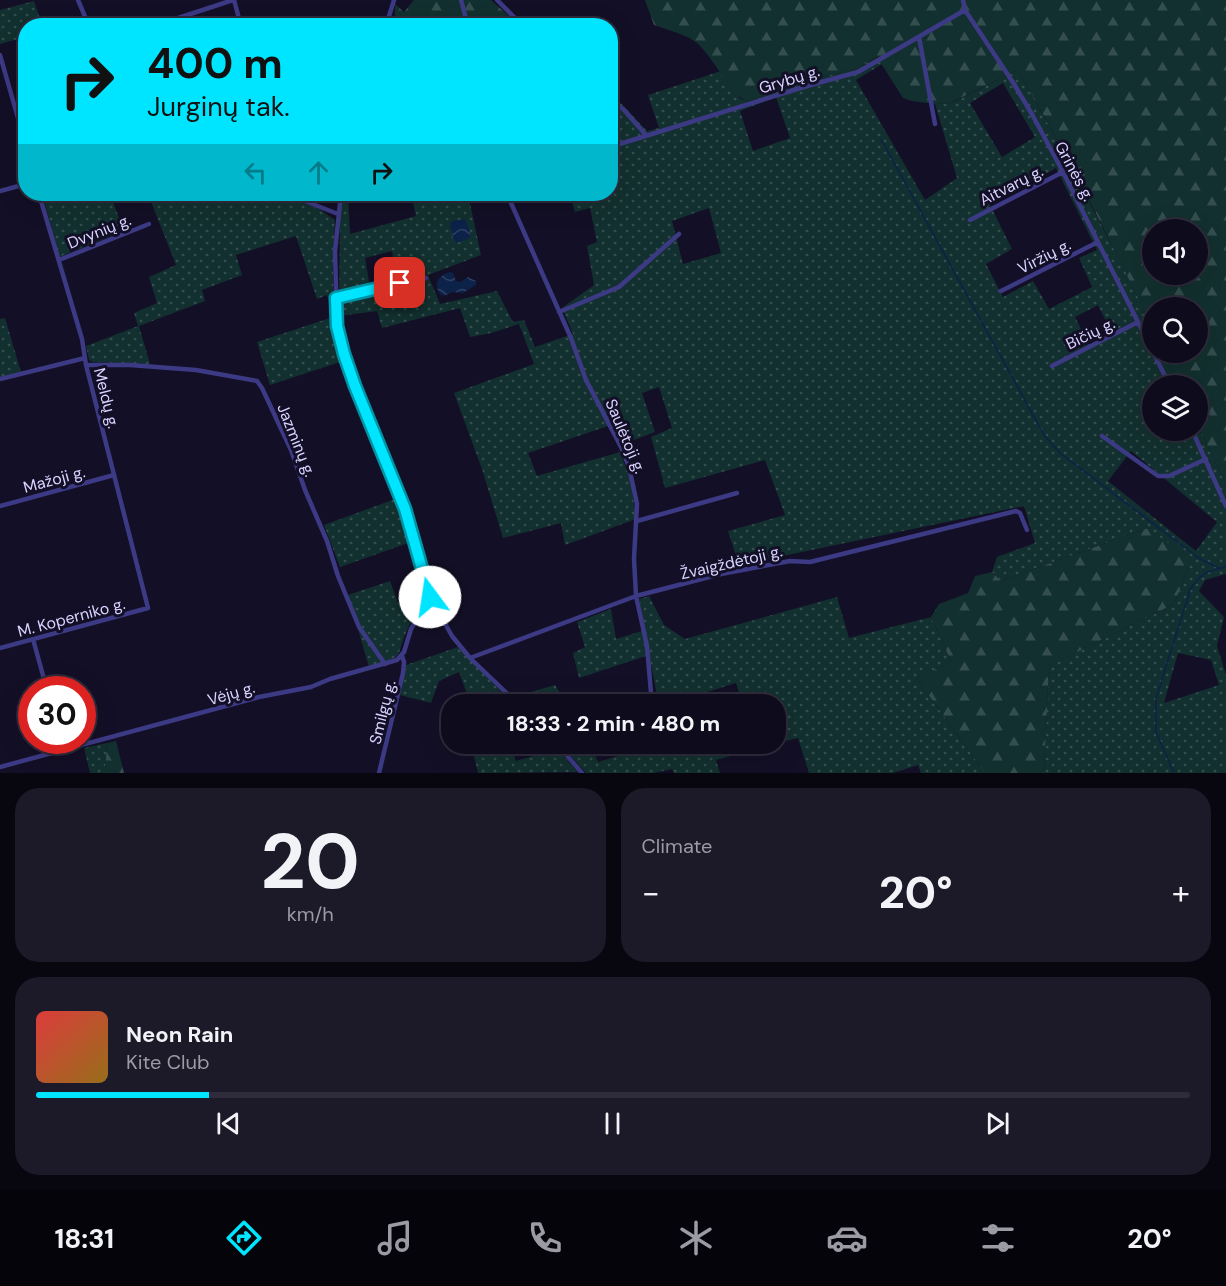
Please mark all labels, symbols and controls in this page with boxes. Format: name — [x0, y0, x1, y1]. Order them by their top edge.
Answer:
text: 400 m — [147, 36, 283, 91]
icon: right — [48, 42, 126, 120]
street label: Grybų g. — [756, 60, 822, 99]
text: Jurginų tak. — [147, 89, 290, 124]
street label: Grinės g. — [1050, 138, 1099, 205]
icon: left — [239, 156, 272, 189]
icon: ahead — [302, 156, 335, 189]
icon: right — [365, 156, 398, 189]
street label: Aitvarų g. — [976, 160, 1047, 210]
street label: Dvynių g. — [64, 209, 134, 254]
map controls — [1142, 219, 1208, 441]
button: sound — [1142, 219, 1208, 285]
street label: Viržių g. — [1014, 234, 1074, 279]
pin — [374, 257, 425, 308]
icon: arrive — [383, 266, 416, 299]
button: search — [1142, 297, 1208, 363]
street label: Bičių g. — [1062, 313, 1118, 354]
street label: Meldų g. — [89, 366, 124, 431]
button: layers — [1142, 375, 1208, 441]
street label: Saulėtoji g. — [600, 396, 651, 477]
street label: Jazminų g. — [272, 401, 321, 480]
street label: Mažoji g. — [21, 461, 87, 498]
street label: Žvaigždėtoji g. — [678, 541, 784, 584]
position arrow — [398, 565, 462, 629]
street label: M. Koperniko g. — [15, 593, 127, 642]
speed limit sign: 30 — [18, 676, 96, 754]
street label: Vėjų g. — [205, 677, 257, 710]
street label: Smilgų g. — [364, 678, 401, 746]
text: 18:33 · 2 min · 480 m — [507, 709, 720, 738]
text: 20 — [260, 811, 360, 912]
text: Climate — [642, 833, 712, 859]
text: 20° — [879, 863, 953, 922]
text: − — [642, 871, 660, 914]
text: + — [1172, 871, 1190, 914]
text: km/h — [287, 901, 334, 927]
text: Neon Rain — [126, 1020, 233, 1049]
text: Kite Club — [126, 1049, 210, 1075]
icon: previous — [212, 1107, 245, 1140]
icon: pause — [596, 1107, 629, 1140]
icon: next — [981, 1107, 1014, 1140]
icon: directions — [223, 1217, 265, 1259]
icon: music — [374, 1217, 416, 1259]
icon: phone — [524, 1217, 566, 1259]
icon: climate — [675, 1217, 717, 1259]
icon: car — [826, 1217, 868, 1259]
icon: filters — [977, 1217, 1019, 1259]
text: 18:31 — [54, 1221, 114, 1256]
text: 20° — [1127, 1221, 1172, 1256]

